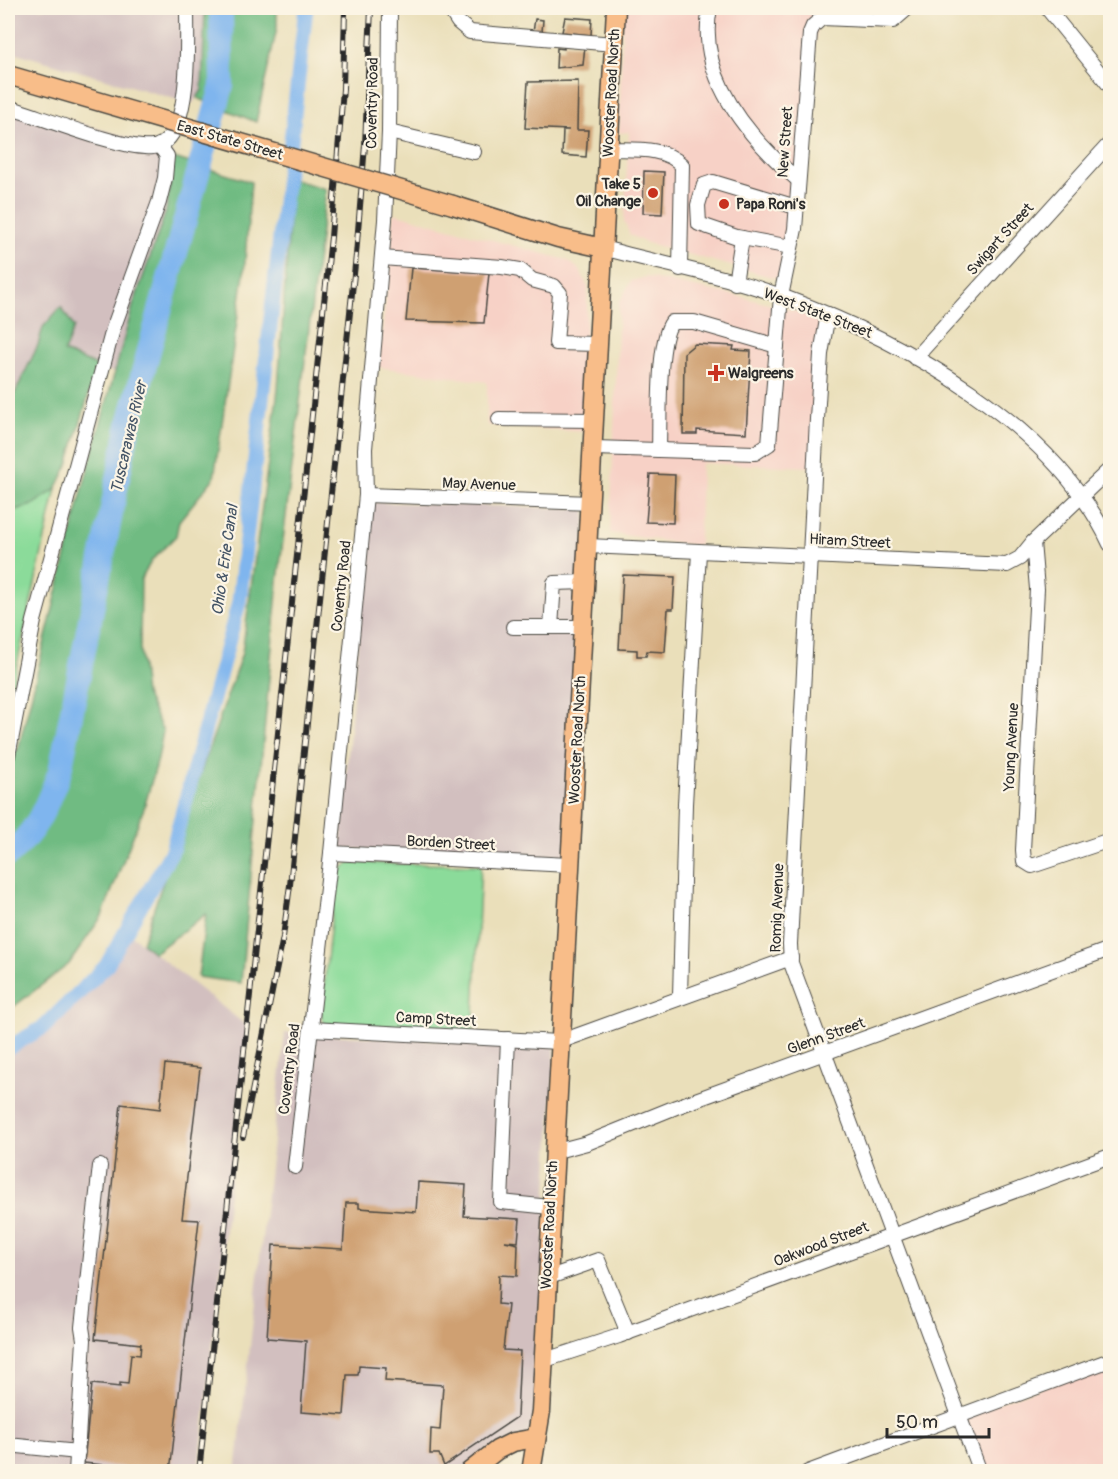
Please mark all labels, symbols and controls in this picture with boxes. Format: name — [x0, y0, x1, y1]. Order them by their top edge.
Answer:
street label: Wooster Road North — [599, 28, 624, 158]
street label: Coventry Road — [362, 57, 383, 149]
street label: New Street — [774, 105, 798, 178]
street label: East State Street — [175, 116, 286, 165]
place label: Take 5 Oil Change — [576, 175, 642, 211]
marker: Take 5 Oil Change — [646, 186, 660, 200]
place label: Papa Roni's — [736, 195, 806, 214]
marker: Papa Roni's — [717, 197, 731, 211]
street label: Swigart Street — [963, 198, 1039, 280]
street label: West State Street — [761, 284, 876, 343]
place label: Walgreens — [728, 364, 794, 383]
marker: Walgreens — [709, 366, 723, 380]
water label: Tuscarawas River — [106, 377, 152, 495]
street label: May Avenue — [442, 474, 517, 495]
water label: Ohio & Erie Canal — [207, 501, 243, 617]
street label: Hiram Street — [809, 530, 892, 553]
street label: Coventry Road — [327, 539, 356, 633]
street label: Wooster Road North — [565, 675, 590, 805]
street label: Young Avenue — [1000, 702, 1023, 793]
street label: Borden Street — [406, 832, 497, 855]
street label: Romig Avenue — [766, 863, 789, 953]
street label: Camp Street — [395, 1008, 478, 1031]
street label: Glenn Street — [785, 1013, 869, 1059]
street label: Coventry Road — [274, 1022, 305, 1116]
street label: Wooster Road North — [537, 1160, 562, 1290]
street label: Oakwood Street — [771, 1217, 872, 1271]
scale bar — [887, 1401, 989, 1439]
text: 50 m — [896, 1411, 938, 1434]

